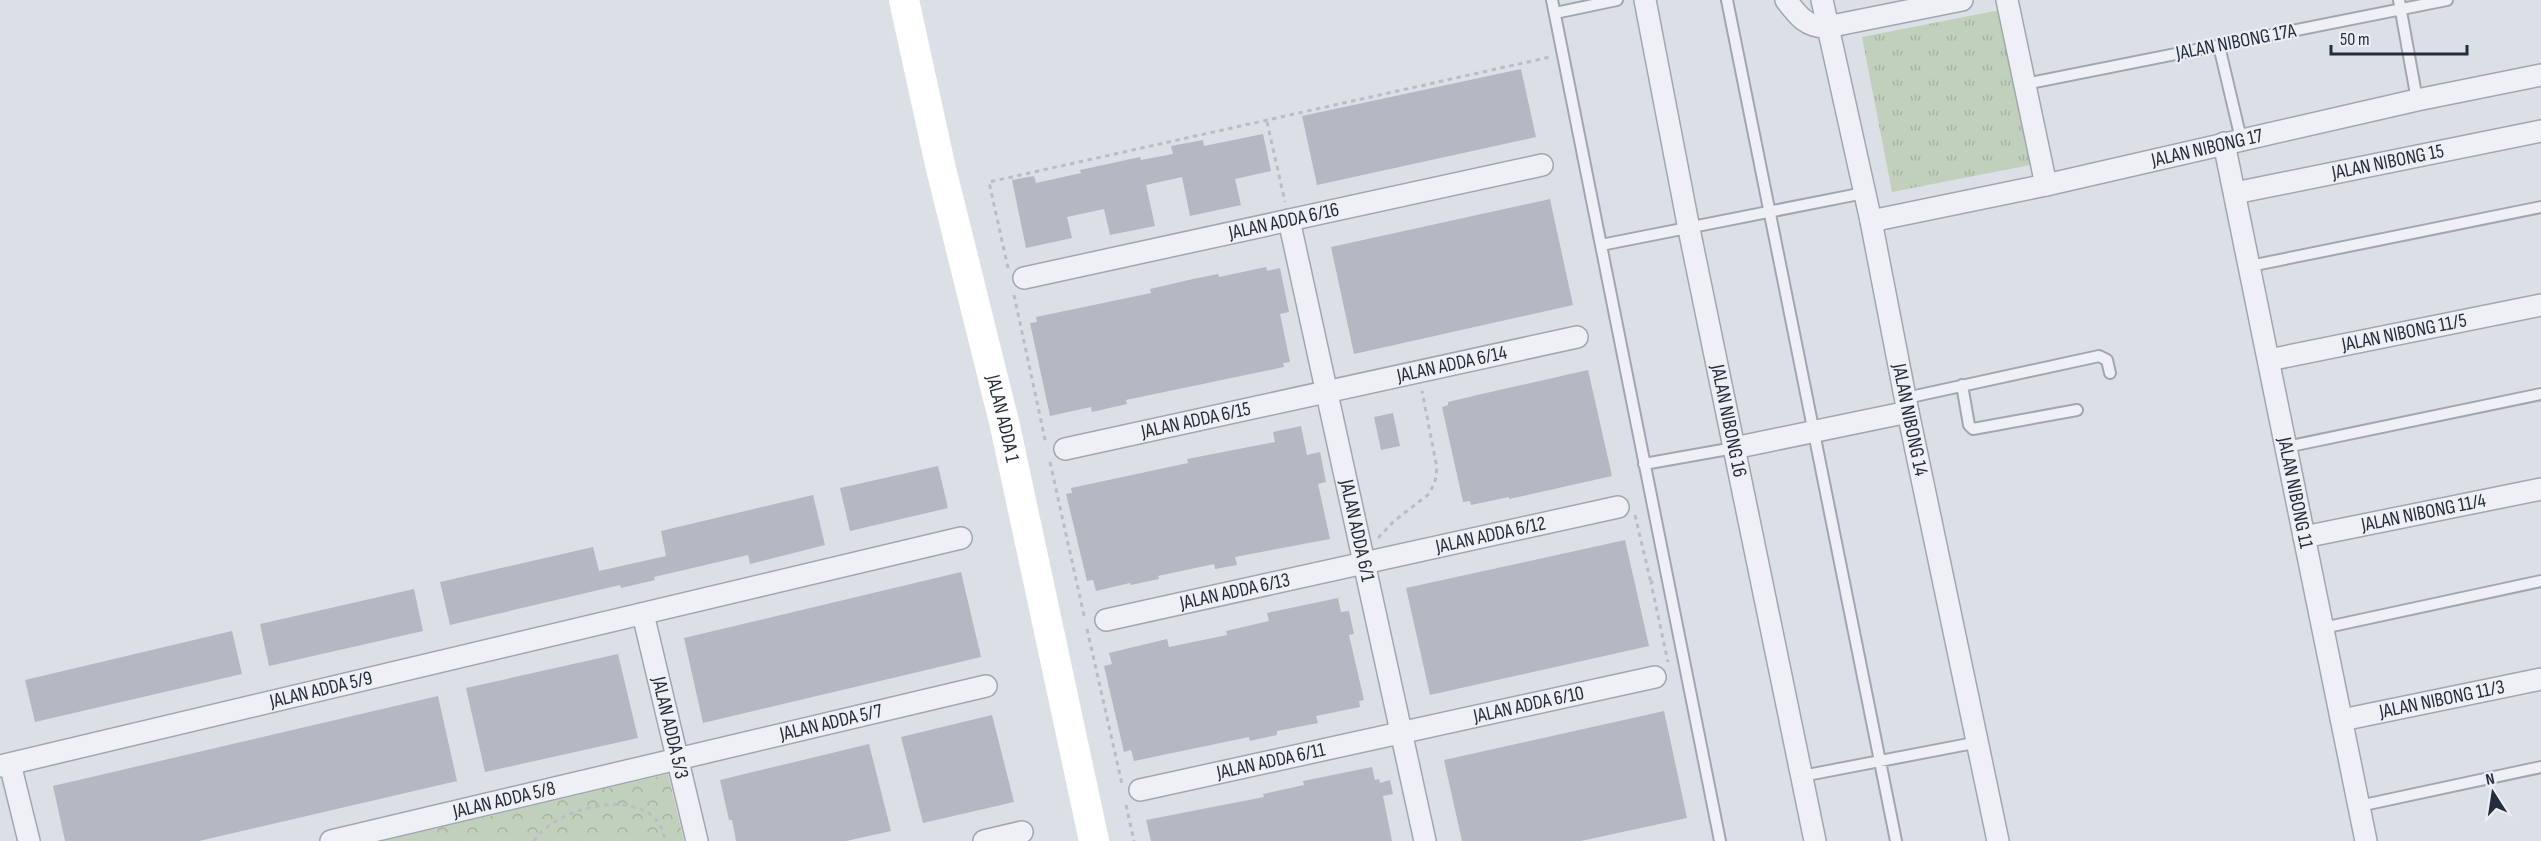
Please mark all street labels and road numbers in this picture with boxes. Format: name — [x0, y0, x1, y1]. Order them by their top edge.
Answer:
street label: JALAN NIBONG 17A — [2173, 19, 2298, 66]
street label: JALAN NIBONG 17 — [2148, 124, 2265, 173]
street label: JALAN NIBONG 15 — [2329, 139, 2446, 185]
street label: JALAN ADDA 6/16 — [1225, 198, 1341, 245]
street label: JALAN NIBONG 11/5 — [2339, 308, 2469, 357]
street label: JALAN ADDA 6/14 — [1394, 341, 1509, 388]
street label: JALAN NIBONG 16 — [1705, 361, 1752, 479]
street label: JALAN NIBONG 14 — [1887, 361, 1933, 478]
street label: JALAN ADDA 1 — [980, 371, 1024, 464]
street label: JALAN ADDA 6/15 — [1138, 397, 1253, 444]
street label: JALAN NIBONG 11 — [2272, 434, 2318, 550]
street label: JALAN ADDA 6/1 — [1334, 477, 1380, 584]
street label: JALAN NIBONG 11/4 — [2358, 488, 2488, 537]
street label: JALAN ADDA 6/12 — [1432, 511, 1548, 559]
street label: JALAN ADDA 6/13 — [1177, 568, 1292, 616]
street label: JALAN ADDA 5/9 — [266, 666, 375, 714]
street label: JALAN ADDA 5/3 — [646, 673, 694, 781]
street label: JALAN NIBONG 11/3 — [2376, 675, 2507, 724]
street label: JALAN ADDA 6/10 — [1470, 681, 1586, 729]
street label: JALAN ADDA 5/7 — [777, 699, 885, 747]
street label: JALAN ADDA 6/11 — [1213, 738, 1327, 785]
street label: JALAN ADDA 5/8 — [450, 776, 558, 824]

